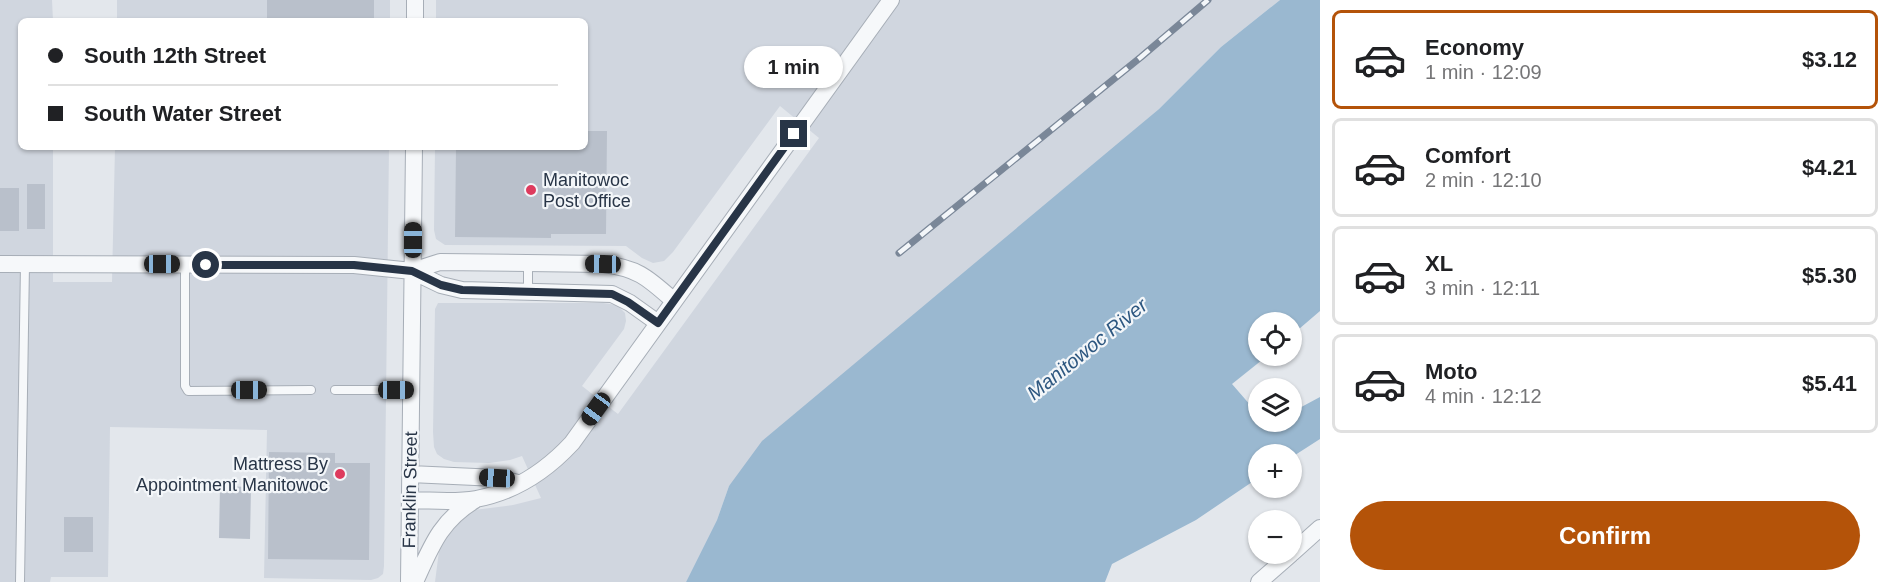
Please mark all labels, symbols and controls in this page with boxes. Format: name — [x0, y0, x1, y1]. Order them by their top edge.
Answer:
icon: car — [1353, 33, 1407, 87]
text: Economy — [1425, 35, 1524, 60]
text: South 12th Street — [84, 43, 266, 68]
callout: 1 min — [744, 47, 844, 89]
text: $3.12 — [1802, 47, 1857, 72]
text: 1 min — [767, 56, 820, 78]
text: 1 min · 12:09 — [1425, 61, 1542, 83]
text: South Water Street — [84, 101, 281, 126]
route end — [780, 120, 807, 147]
icon: car — [1353, 141, 1407, 195]
text: Comfort — [1425, 143, 1511, 168]
text: $4.21 — [1802, 155, 1857, 180]
text: 2 min · 12:10 — [1425, 169, 1542, 191]
place label: Manitowoc Post Office — [543, 170, 631, 211]
marker: Manitowoc Post Office — [524, 183, 538, 197]
car — [404, 222, 422, 258]
icon: car — [1353, 249, 1407, 303]
route start — [192, 251, 219, 278]
text: XL — [1425, 251, 1453, 276]
car — [144, 255, 180, 273]
car — [585, 255, 621, 273]
text: $5.30 — [1802, 263, 1857, 288]
text: 3 min · 12:11 — [1425, 277, 1540, 299]
water label: Manitowoc River — [1023, 293, 1152, 404]
map controls — [1248, 312, 1302, 564]
button: locate — [1248, 312, 1302, 366]
icon: car — [1353, 357, 1407, 411]
text: Moto — [1425, 359, 1478, 384]
text: $5.41 — [1802, 371, 1857, 396]
button: layers — [1248, 378, 1302, 432]
car — [231, 381, 267, 399]
car — [378, 381, 414, 399]
text: 4 min · 12:12 — [1425, 385, 1542, 407]
car — [578, 389, 614, 429]
street label: Franklin Street — [399, 431, 421, 549]
button: + — [1248, 444, 1302, 498]
place label: Mattress By Appointment Manitowoc — [136, 454, 328, 495]
marker: Mattress By Appointment Manitowoc — [333, 467, 347, 481]
car — [479, 468, 515, 488]
button: Confirm — [1350, 501, 1860, 570]
button: − — [1248, 510, 1302, 564]

